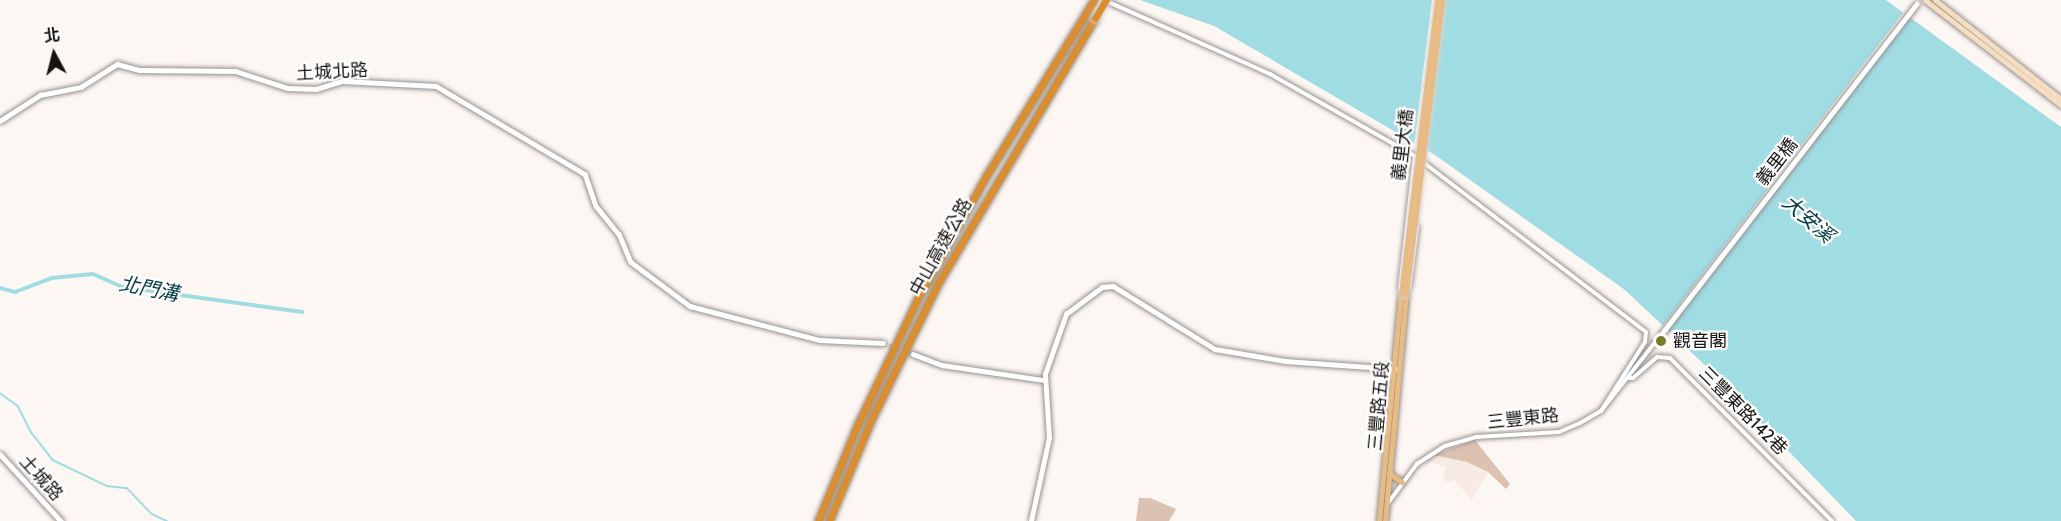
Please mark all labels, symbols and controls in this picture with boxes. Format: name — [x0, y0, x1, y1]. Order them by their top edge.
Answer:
north arrow — [24, 24, 84, 84]
text: 北 — [43, 25, 61, 46]
street label: 土城北路 — [295, 59, 369, 85]
street label: 義里大橋 — [1388, 108, 1418, 182]
street label: 義里橋 — [1752, 134, 1802, 190]
water label: 大安溪 — [1777, 190, 1839, 248]
street label: 中山高速公路 — [905, 195, 977, 299]
water label: 北門溝 — [117, 271, 181, 307]
place label: 觀音閣 — [1673, 330, 1727, 352]
marker: 觀音閣 — [1654, 334, 1668, 348]
street label: 三豐路五段 — [1364, 360, 1394, 452]
street label: 三豐東路142巷 — [1694, 362, 1792, 460]
street label: 三豐東路 — [1486, 404, 1560, 434]
street label: 土城路 — [15, 451, 67, 505]

